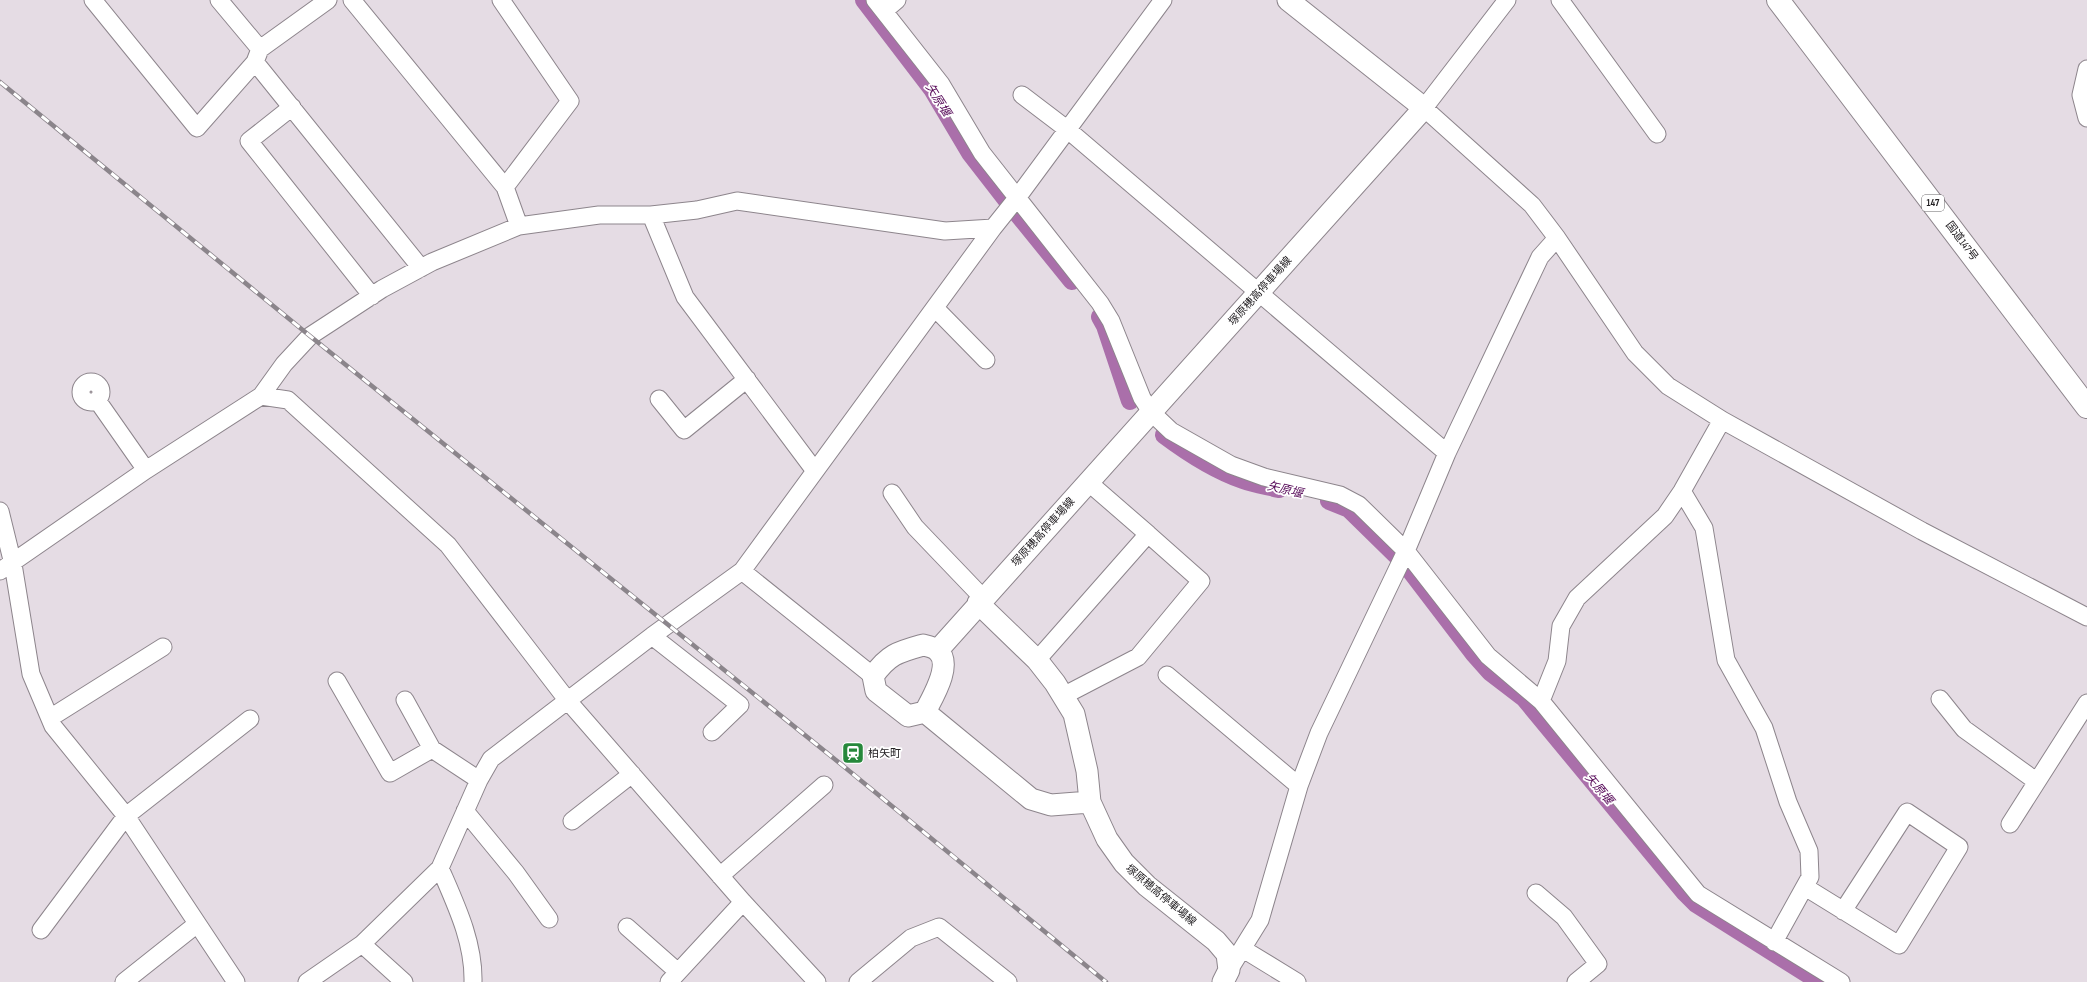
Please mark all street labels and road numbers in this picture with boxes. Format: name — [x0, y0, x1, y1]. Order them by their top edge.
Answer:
road number: 147 — [1922, 195, 1944, 211]
street label: 国道147号 — [1943, 219, 1981, 263]
street label: 塚原穂高停車場線 — [1226, 254, 1294, 328]
street label: 塚原穂高停車場線 — [1009, 495, 1077, 569]
street label: 塚原穂高停車場線 — [1123, 862, 1199, 928]

